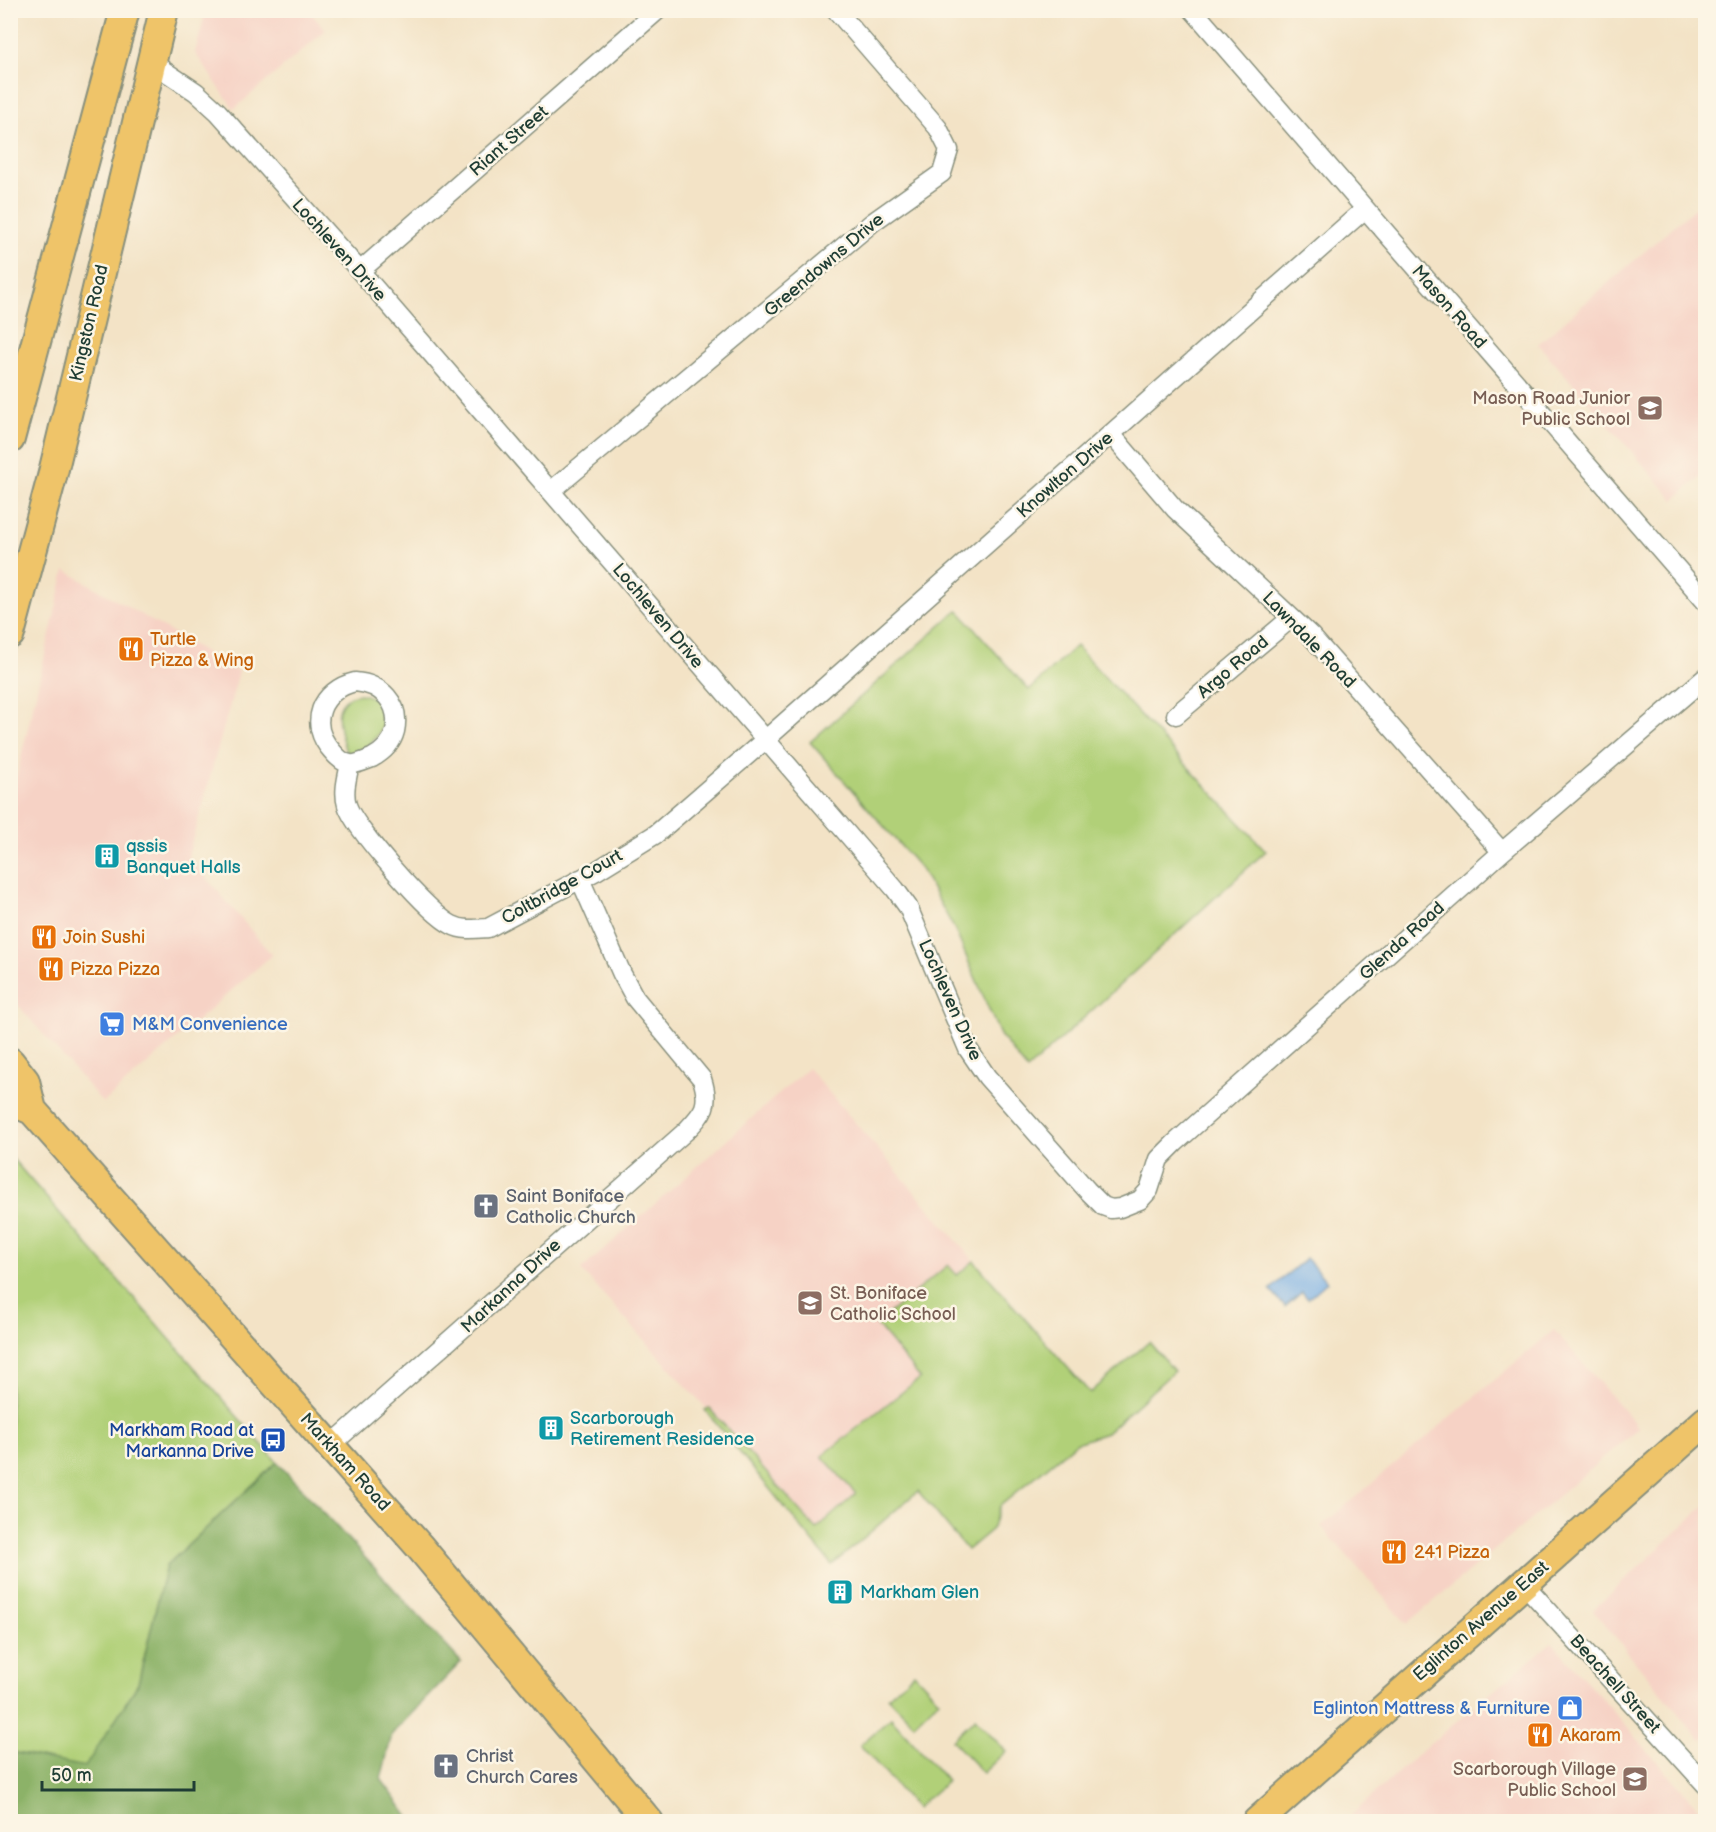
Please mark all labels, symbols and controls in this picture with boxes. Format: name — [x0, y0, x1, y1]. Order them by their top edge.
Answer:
street label: Riant Street — [466, 101, 553, 181]
street label: Lochleven Drive — [288, 194, 391, 306]
street label: Greendowns Drive — [760, 209, 888, 321]
street label: Mason Road — [1407, 261, 1491, 353]
street label: Kingston Road — [65, 263, 113, 383]
place label: Mason Road Junior Public School — [1472, 388, 1630, 430]
school or university icon: Mason Road Junior Public School — [1635, 393, 1665, 423]
street label: Knowlton Drive — [1013, 427, 1118, 522]
street label: Lochleven Drive — [608, 559, 708, 673]
street label: Lawndale Road — [1258, 588, 1360, 692]
place label: Turtle Pizza & Wing — [150, 629, 254, 671]
street label: Argo Road — [1193, 631, 1273, 703]
restaurant icon: Turtle Pizza & Wing — [116, 634, 146, 664]
place label: qssis Banquet Halls — [126, 836, 241, 878]
building icon: qssis Banquet Halls — [92, 841, 122, 871]
street label: Coltbridge Court — [498, 845, 626, 929]
street label: Glenda Road — [1355, 897, 1449, 985]
restaurant icon: Join Sushi — [29, 922, 59, 952]
place label: Join Sushi — [63, 927, 145, 948]
street label: Lochleven Drive — [914, 936, 986, 1064]
restaurant icon: Pizza Pizza — [36, 954, 66, 984]
place label: Pizza Pizza — [70, 959, 160, 980]
supermarket icon: M&M Convenience — [97, 1009, 127, 1039]
place label: M&M Convenience — [132, 1014, 288, 1035]
place label: Saint Boniface Catholic Church — [506, 1186, 636, 1228]
church icon: Saint Boniface Catholic Church — [471, 1191, 501, 1221]
street label: Markanna Drive — [457, 1234, 565, 1338]
place label: St. Boniface Catholic School — [830, 1283, 956, 1325]
school or university icon: St. Boniface Catholic School — [795, 1288, 825, 1318]
place label: Scarborough Retirement Residence — [570, 1408, 754, 1450]
street label: Markham Road — [296, 1409, 394, 1515]
building icon: Scarborough Retirement Residence — [536, 1413, 566, 1443]
place label: Markham Road at Markanna Drive — [109, 1420, 254, 1462]
bus stop icon: Markham Road at Markanna Drive — [258, 1425, 288, 1455]
restaurant icon: 241 Pizza — [1379, 1537, 1409, 1567]
place label: 241 Pizza — [1414, 1542, 1490, 1563]
street label: Eglinton Avenue East — [1409, 1556, 1553, 1686]
building icon: Markham Glen — [825, 1577, 855, 1607]
place label: Markham Glen — [860, 1582, 979, 1603]
street label: Beachell Street — [1565, 1630, 1665, 1738]
shop icon: Eglinton Mattress & Furniture — [1555, 1693, 1585, 1723]
place label: Eglinton Mattress & Furniture — [1312, 1698, 1550, 1719]
restaurant icon: Akaram — [1525, 1720, 1555, 1750]
place label: Akaram — [1560, 1725, 1621, 1746]
place label: Christ Church Cares — [466, 1746, 578, 1788]
church icon: Christ Church Cares — [431, 1751, 461, 1781]
scale bar — [42, 1754, 194, 1792]
place label: Scarborough Village Public School — [1453, 1759, 1616, 1801]
school or university icon: Scarborough Village Public School — [1620, 1764, 1650, 1794]
text: 50 m — [51, 1765, 92, 1786]

